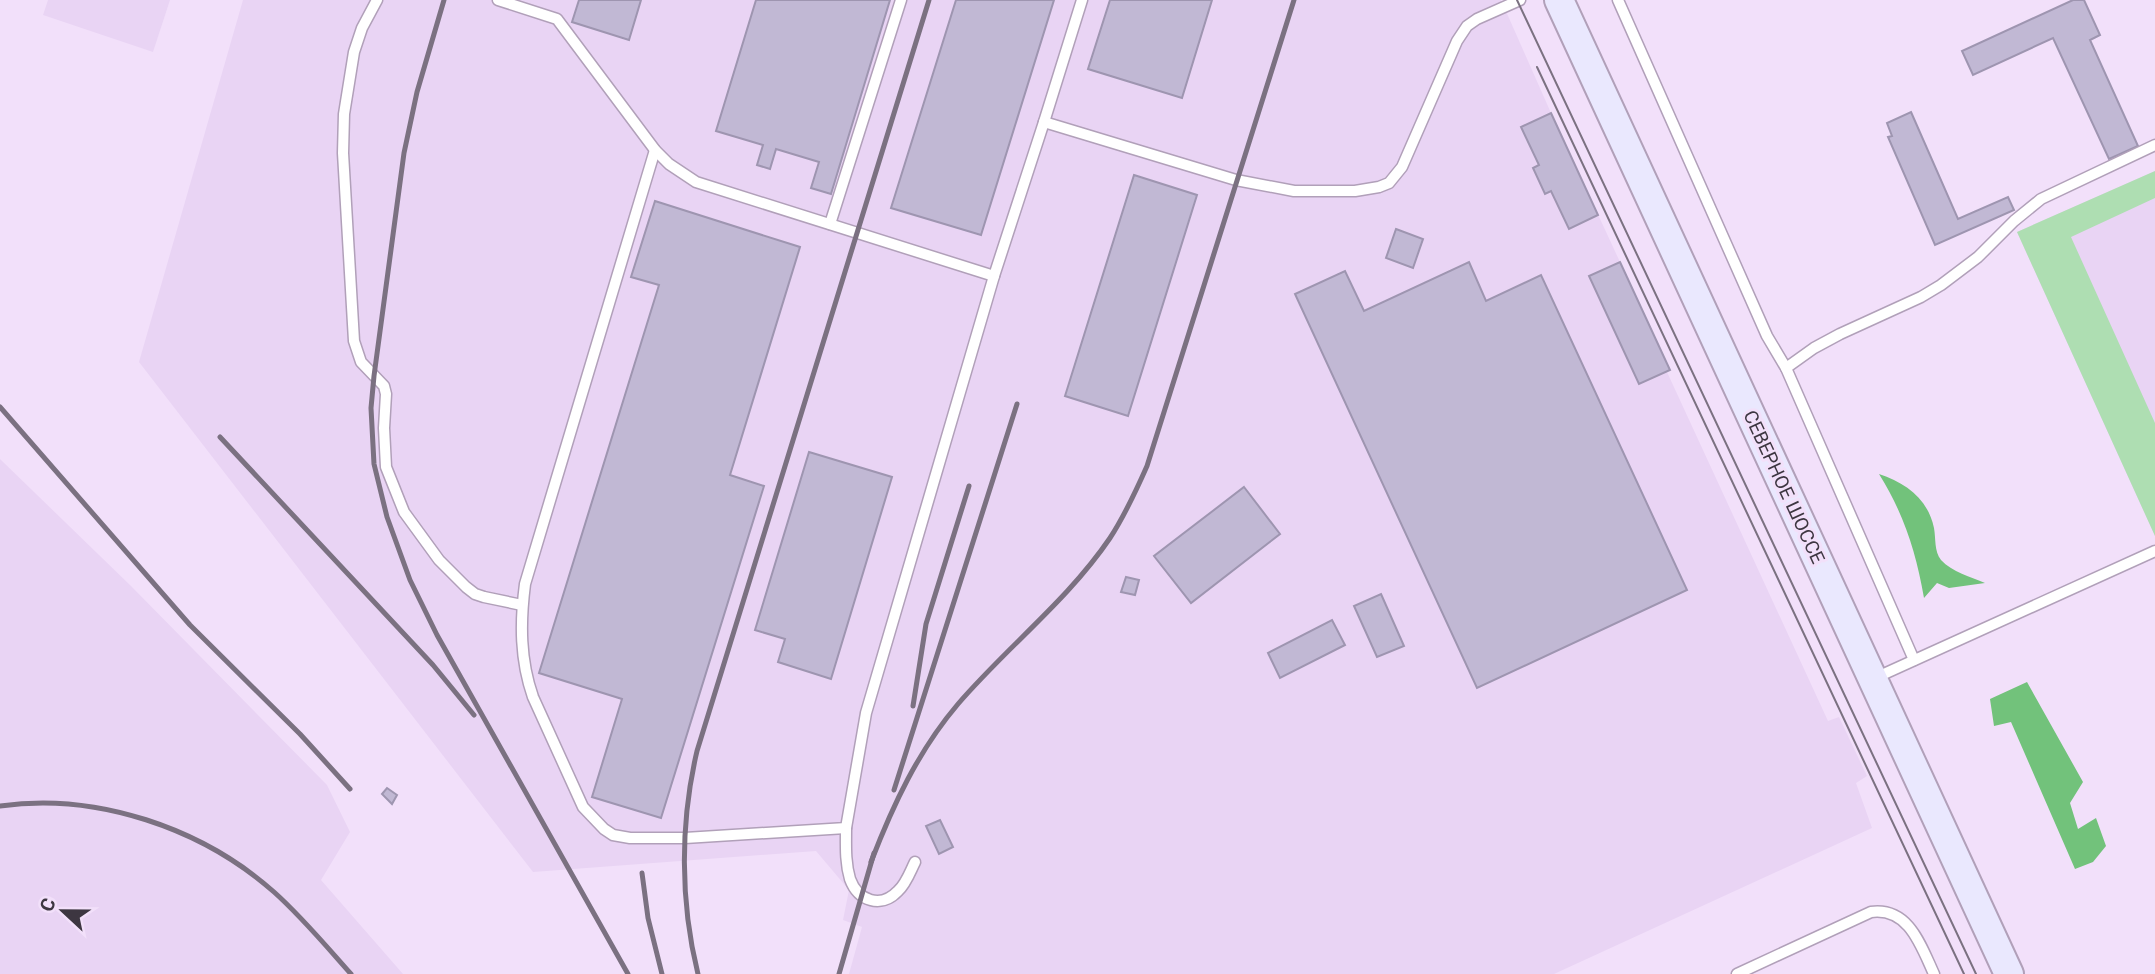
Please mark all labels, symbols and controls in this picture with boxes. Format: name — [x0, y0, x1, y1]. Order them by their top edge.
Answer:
street label: СЕВЕРНОЕ ШОССЕ — [1738, 407, 1830, 567]
north arrow — [28, 876, 98, 946]
text: С — [35, 895, 61, 915]

